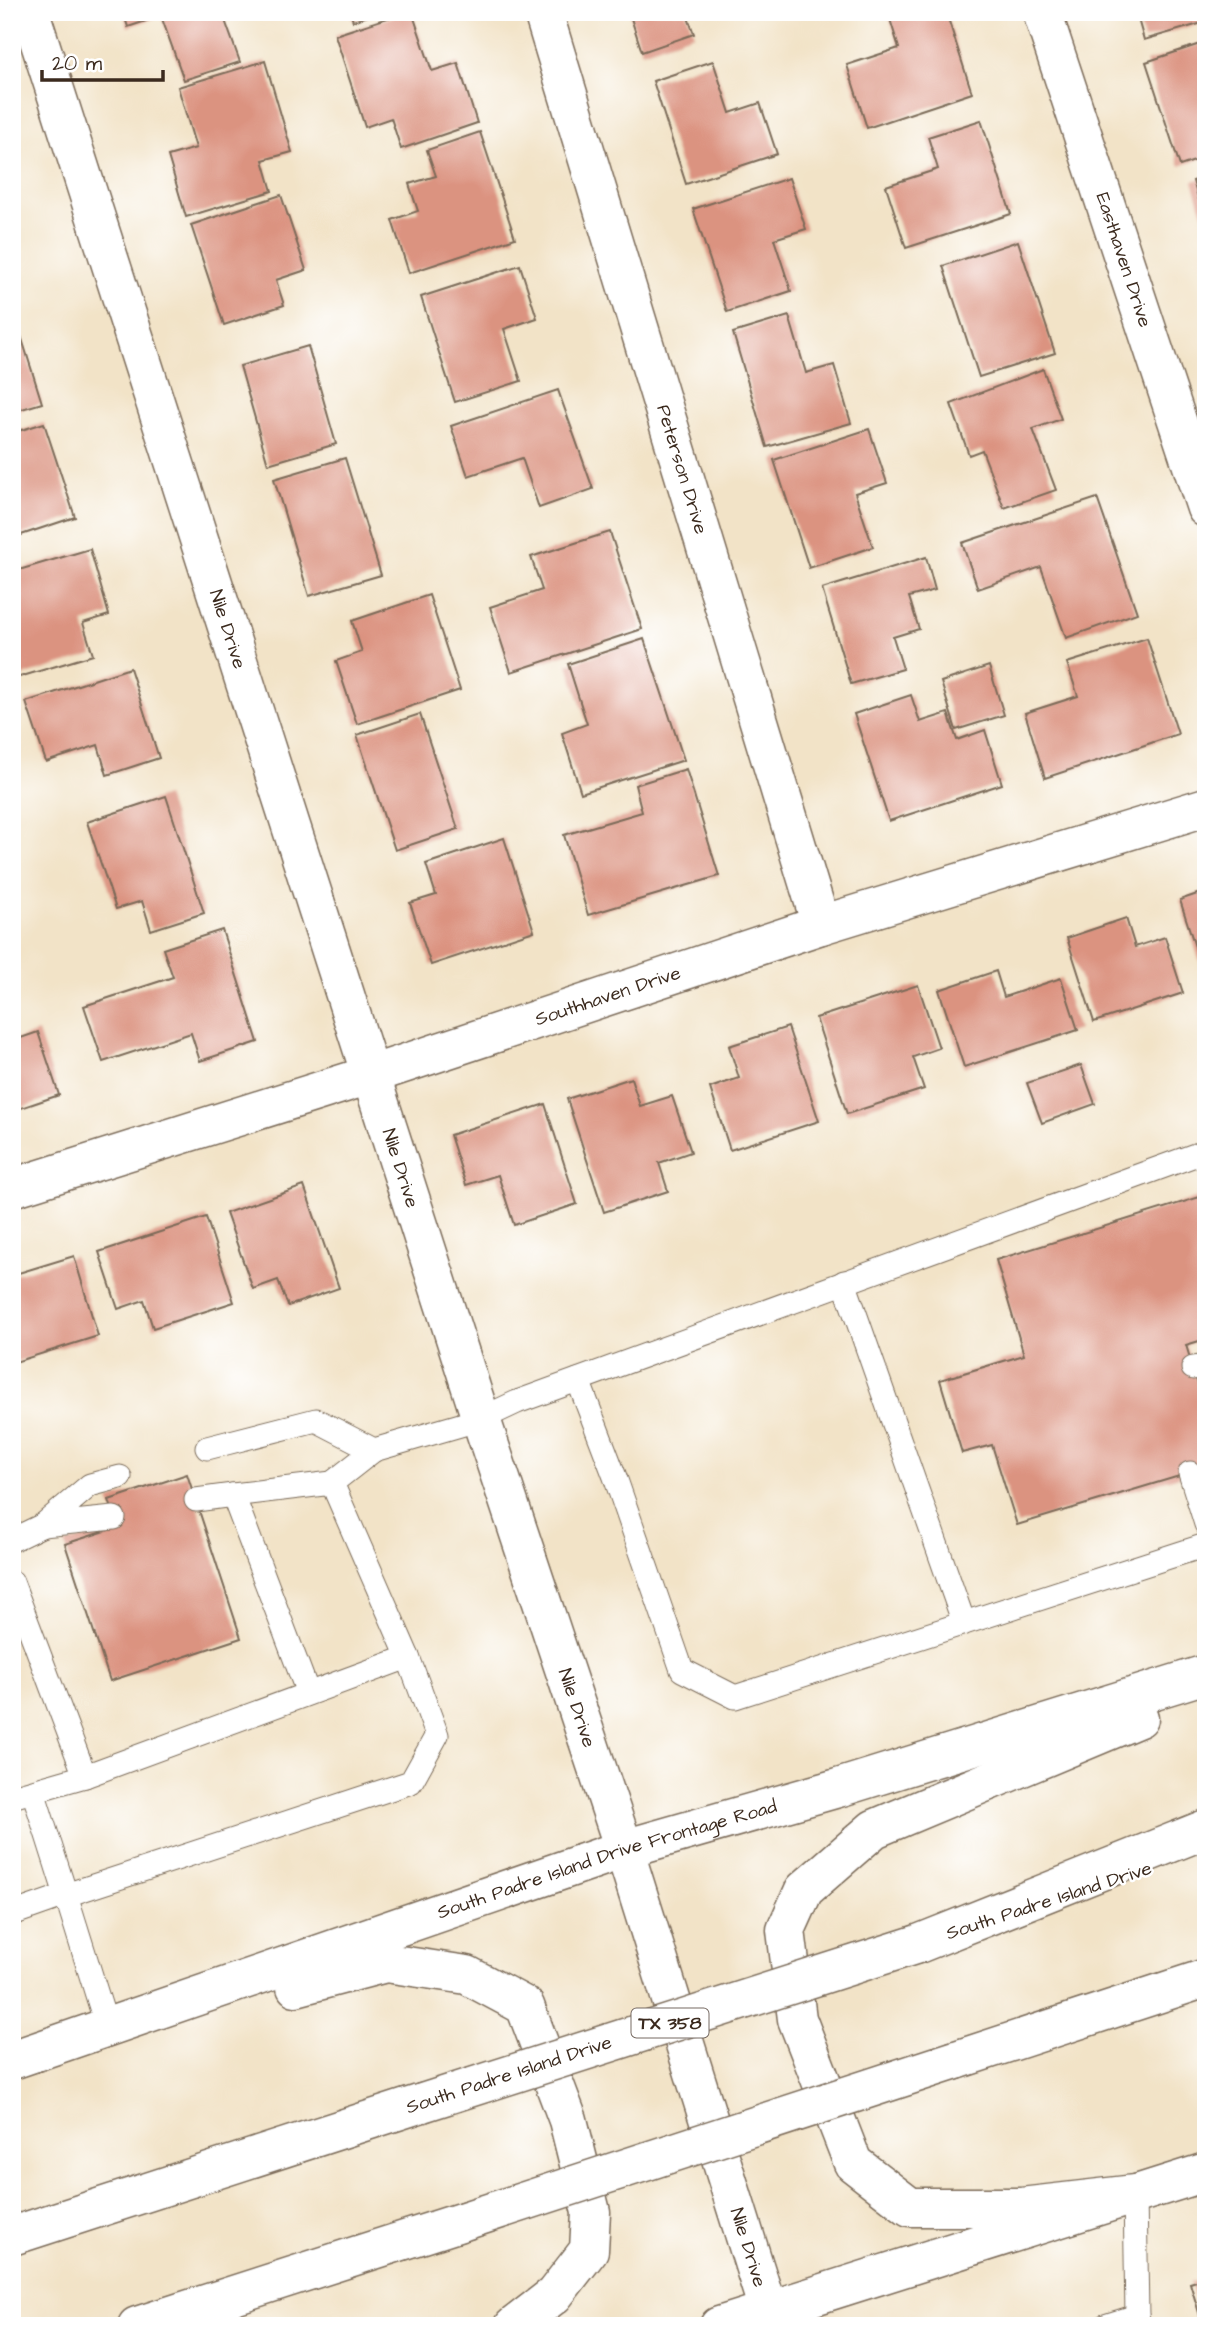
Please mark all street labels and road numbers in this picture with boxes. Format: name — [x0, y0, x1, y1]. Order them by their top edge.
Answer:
street label: Easthaven Drive — [1089, 189, 1159, 331]
street label: Peterson Drive — [650, 401, 715, 537]
street label: Nile Drive — [202, 586, 253, 672]
street label: Southhaven Drive — [531, 959, 684, 1033]
street label: Nile Drive — [375, 1125, 426, 1211]
street label: Nile Drive — [551, 1665, 603, 1751]
street label: South Padre Island Drive Frontage Road — [433, 1793, 780, 1926]
street label: South Padre Island Drive — [943, 1855, 1155, 1947]
road number: TX 358 — [632, 2008, 708, 2038]
street label: South Padre Island Drive — [403, 2029, 615, 2121]
street label: Nile Drive — [723, 2204, 773, 2290]

